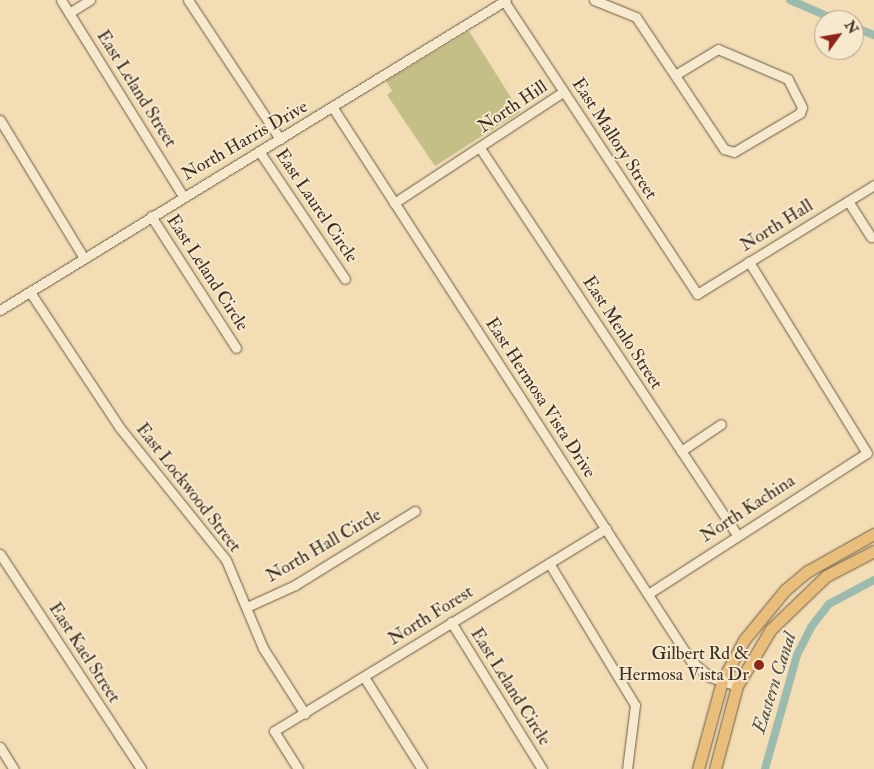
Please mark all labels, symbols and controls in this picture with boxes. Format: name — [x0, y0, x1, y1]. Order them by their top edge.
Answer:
north arrow — [814, 10, 864, 60]
text: N — [841, 17, 862, 37]
street label: East Leland Street — [91, 26, 181, 152]
street label: East Mallory Street — [567, 74, 661, 204]
street label: North Hill — [474, 76, 552, 138]
street label: North Harris Drive — [178, 96, 312, 186]
street label: East Laurel Circle — [270, 145, 362, 267]
street label: North Hall — [737, 195, 817, 257]
street label: East Leland Circle — [161, 211, 253, 335]
street label: East Menlo Street — [577, 272, 667, 394]
street label: East Hermosa Vista Drive — [480, 314, 600, 482]
street label: East Lockwood Street — [131, 419, 245, 557]
street label: North Kachina — [697, 470, 799, 548]
street label: North Hall Circle — [263, 504, 385, 588]
street label: North Forest — [385, 581, 477, 651]
street label: East Kael Street — [44, 599, 124, 707]
street label: East Leland Circle — [465, 624, 555, 750]
water label: Eastern Canal — [748, 630, 802, 736]
place label: Gilbert Rd & Hermosa Vista Dr — [618, 644, 749, 686]
marker: Gilbert Rd & Hermosa Vista Dr — [753, 659, 765, 671]

